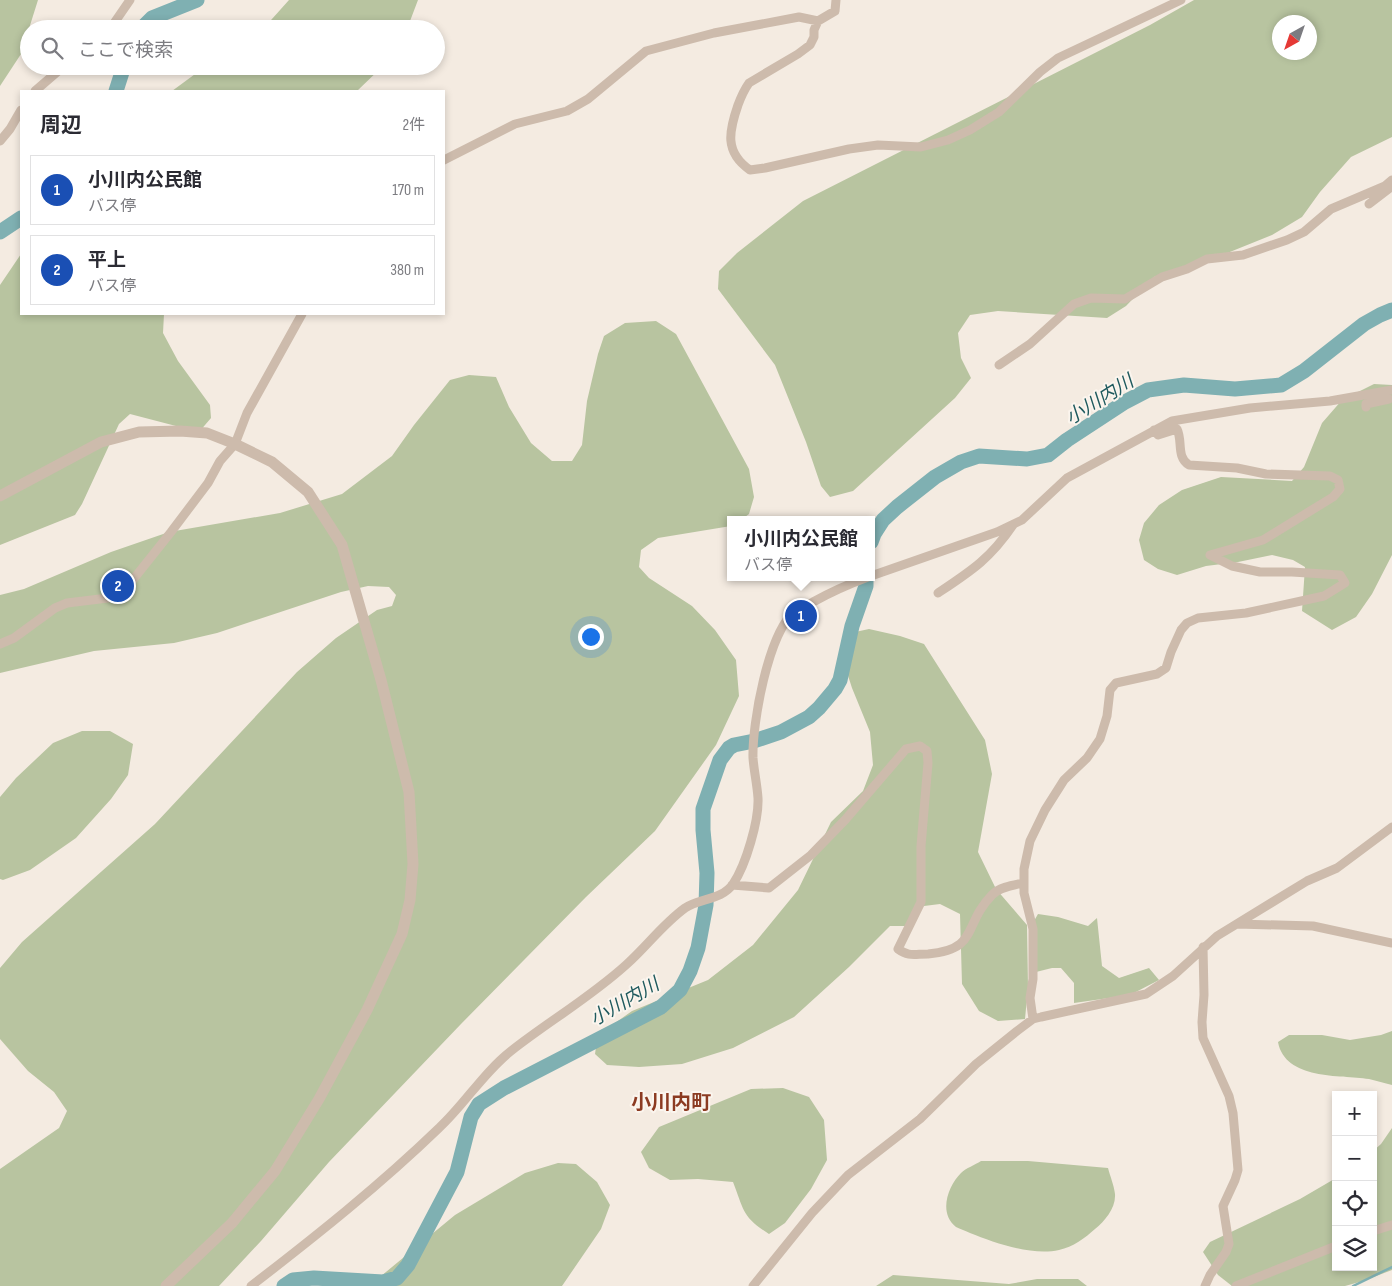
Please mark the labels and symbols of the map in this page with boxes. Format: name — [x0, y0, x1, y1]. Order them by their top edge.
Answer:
north arrow — [1272, 15, 1317, 60]
water label: 小川内川 — [1061, 369, 1140, 430]
pin: 2 — [102, 567, 134, 605]
pin: 1 — [785, 597, 817, 635]
your location — [578, 624, 604, 650]
water label: 小川内川 — [586, 972, 665, 1031]
district label: 小川内町 — [631, 1091, 711, 1115]

